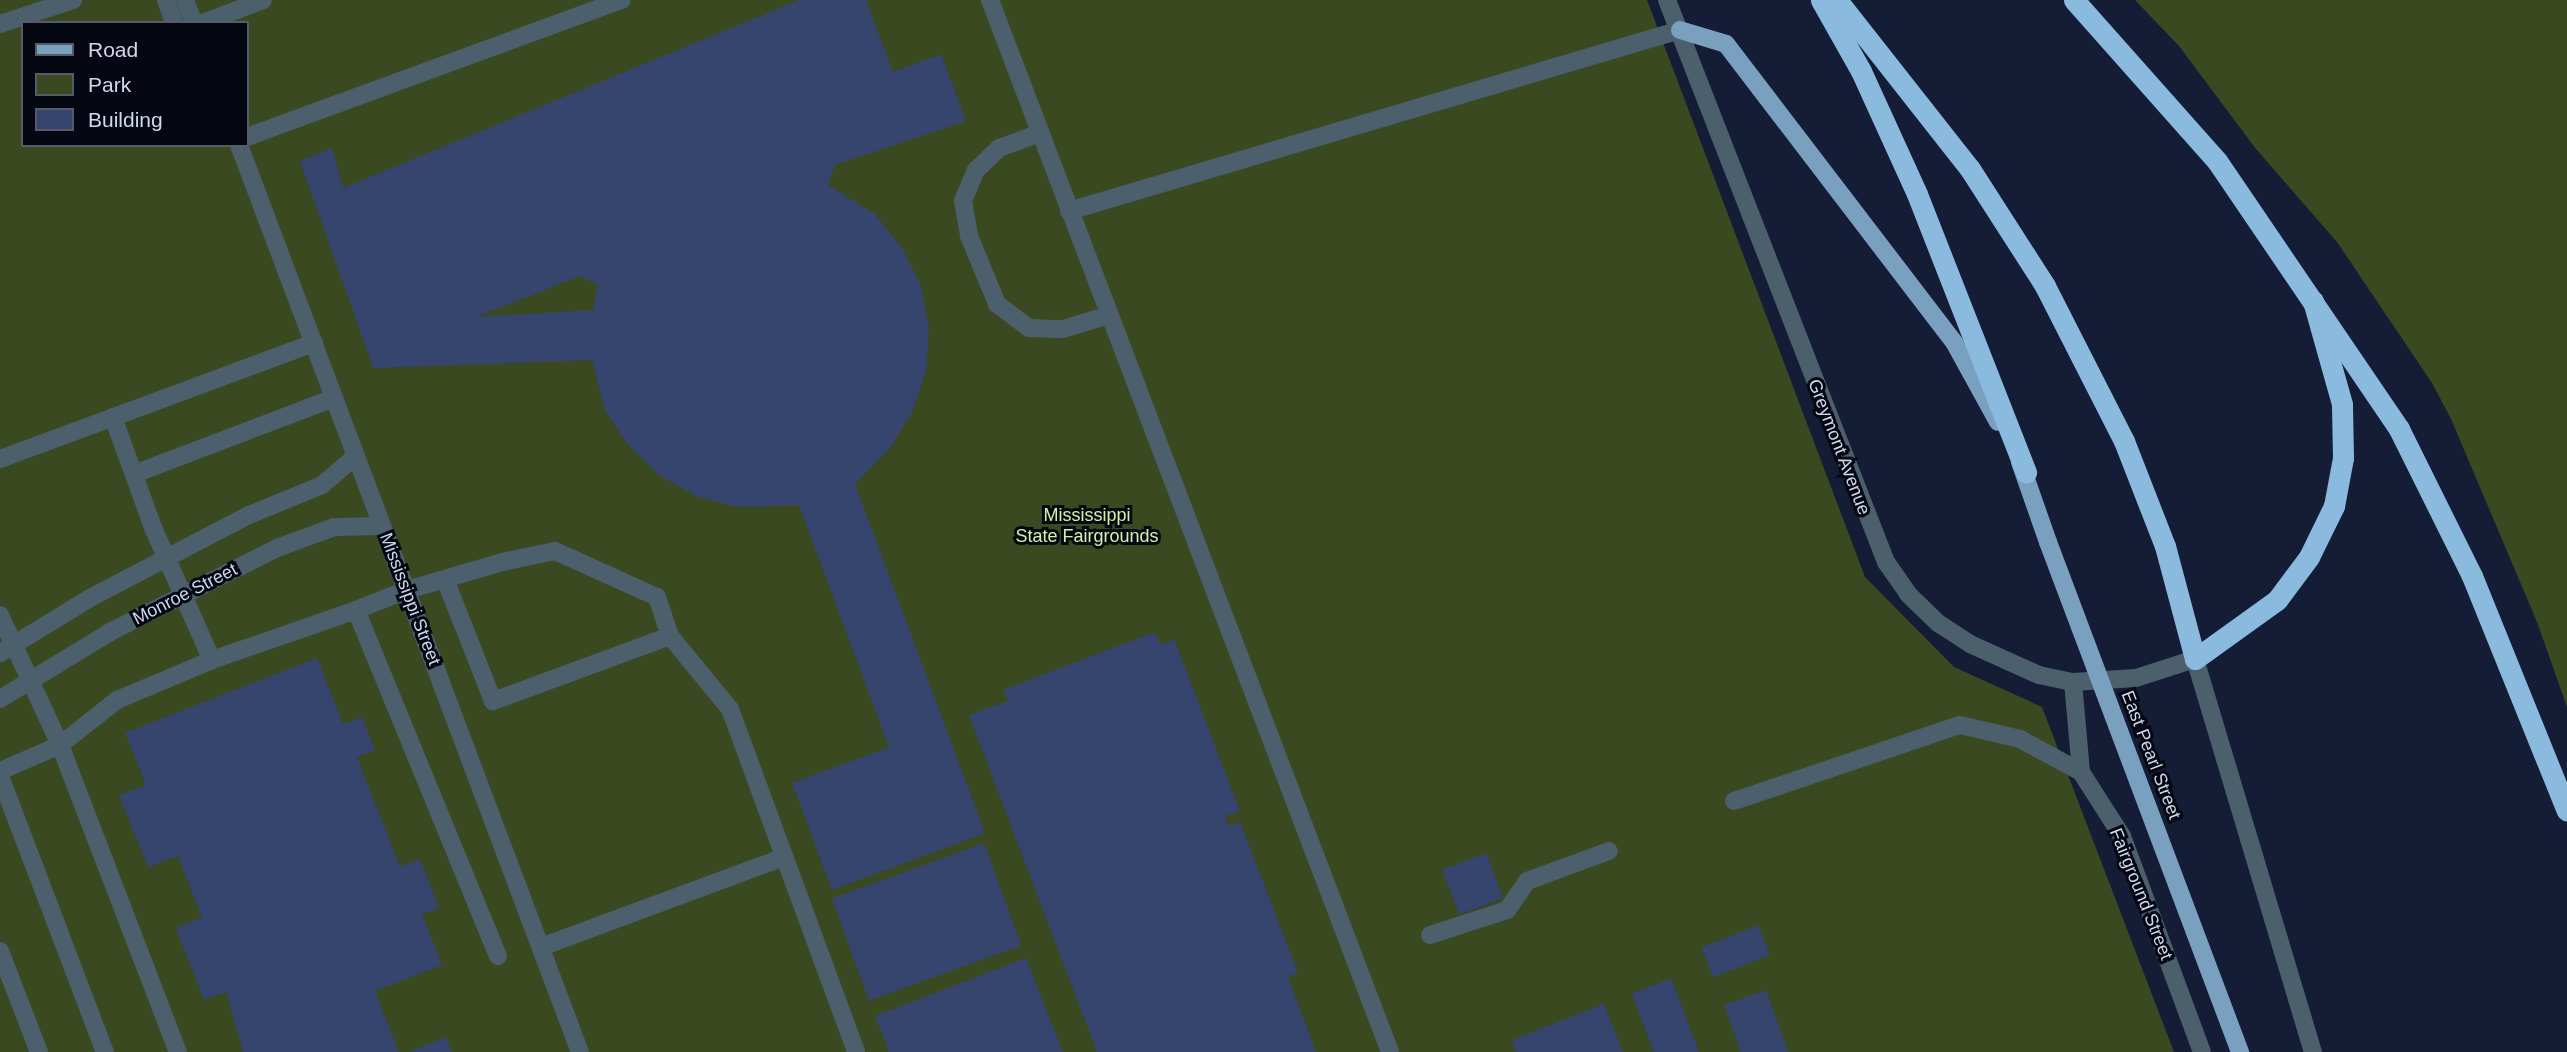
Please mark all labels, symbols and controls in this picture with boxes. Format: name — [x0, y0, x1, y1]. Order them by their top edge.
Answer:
legend — [21, 21, 248, 147]
text: Road — [88, 38, 138, 61]
text: Park — [88, 73, 131, 96]
text: Building — [88, 108, 163, 131]
street label: Greymont Avenue — [1803, 376, 1875, 518]
park label: Mississippi State Fairgrounds — [1015, 505, 1159, 548]
street label: Mississippi Street — [375, 530, 445, 668]
street label: Monroe Street — [129, 558, 241, 630]
street label: East Pearl Street — [2117, 688, 2185, 822]
street label: Fairground Street — [2105, 825, 2177, 963]

